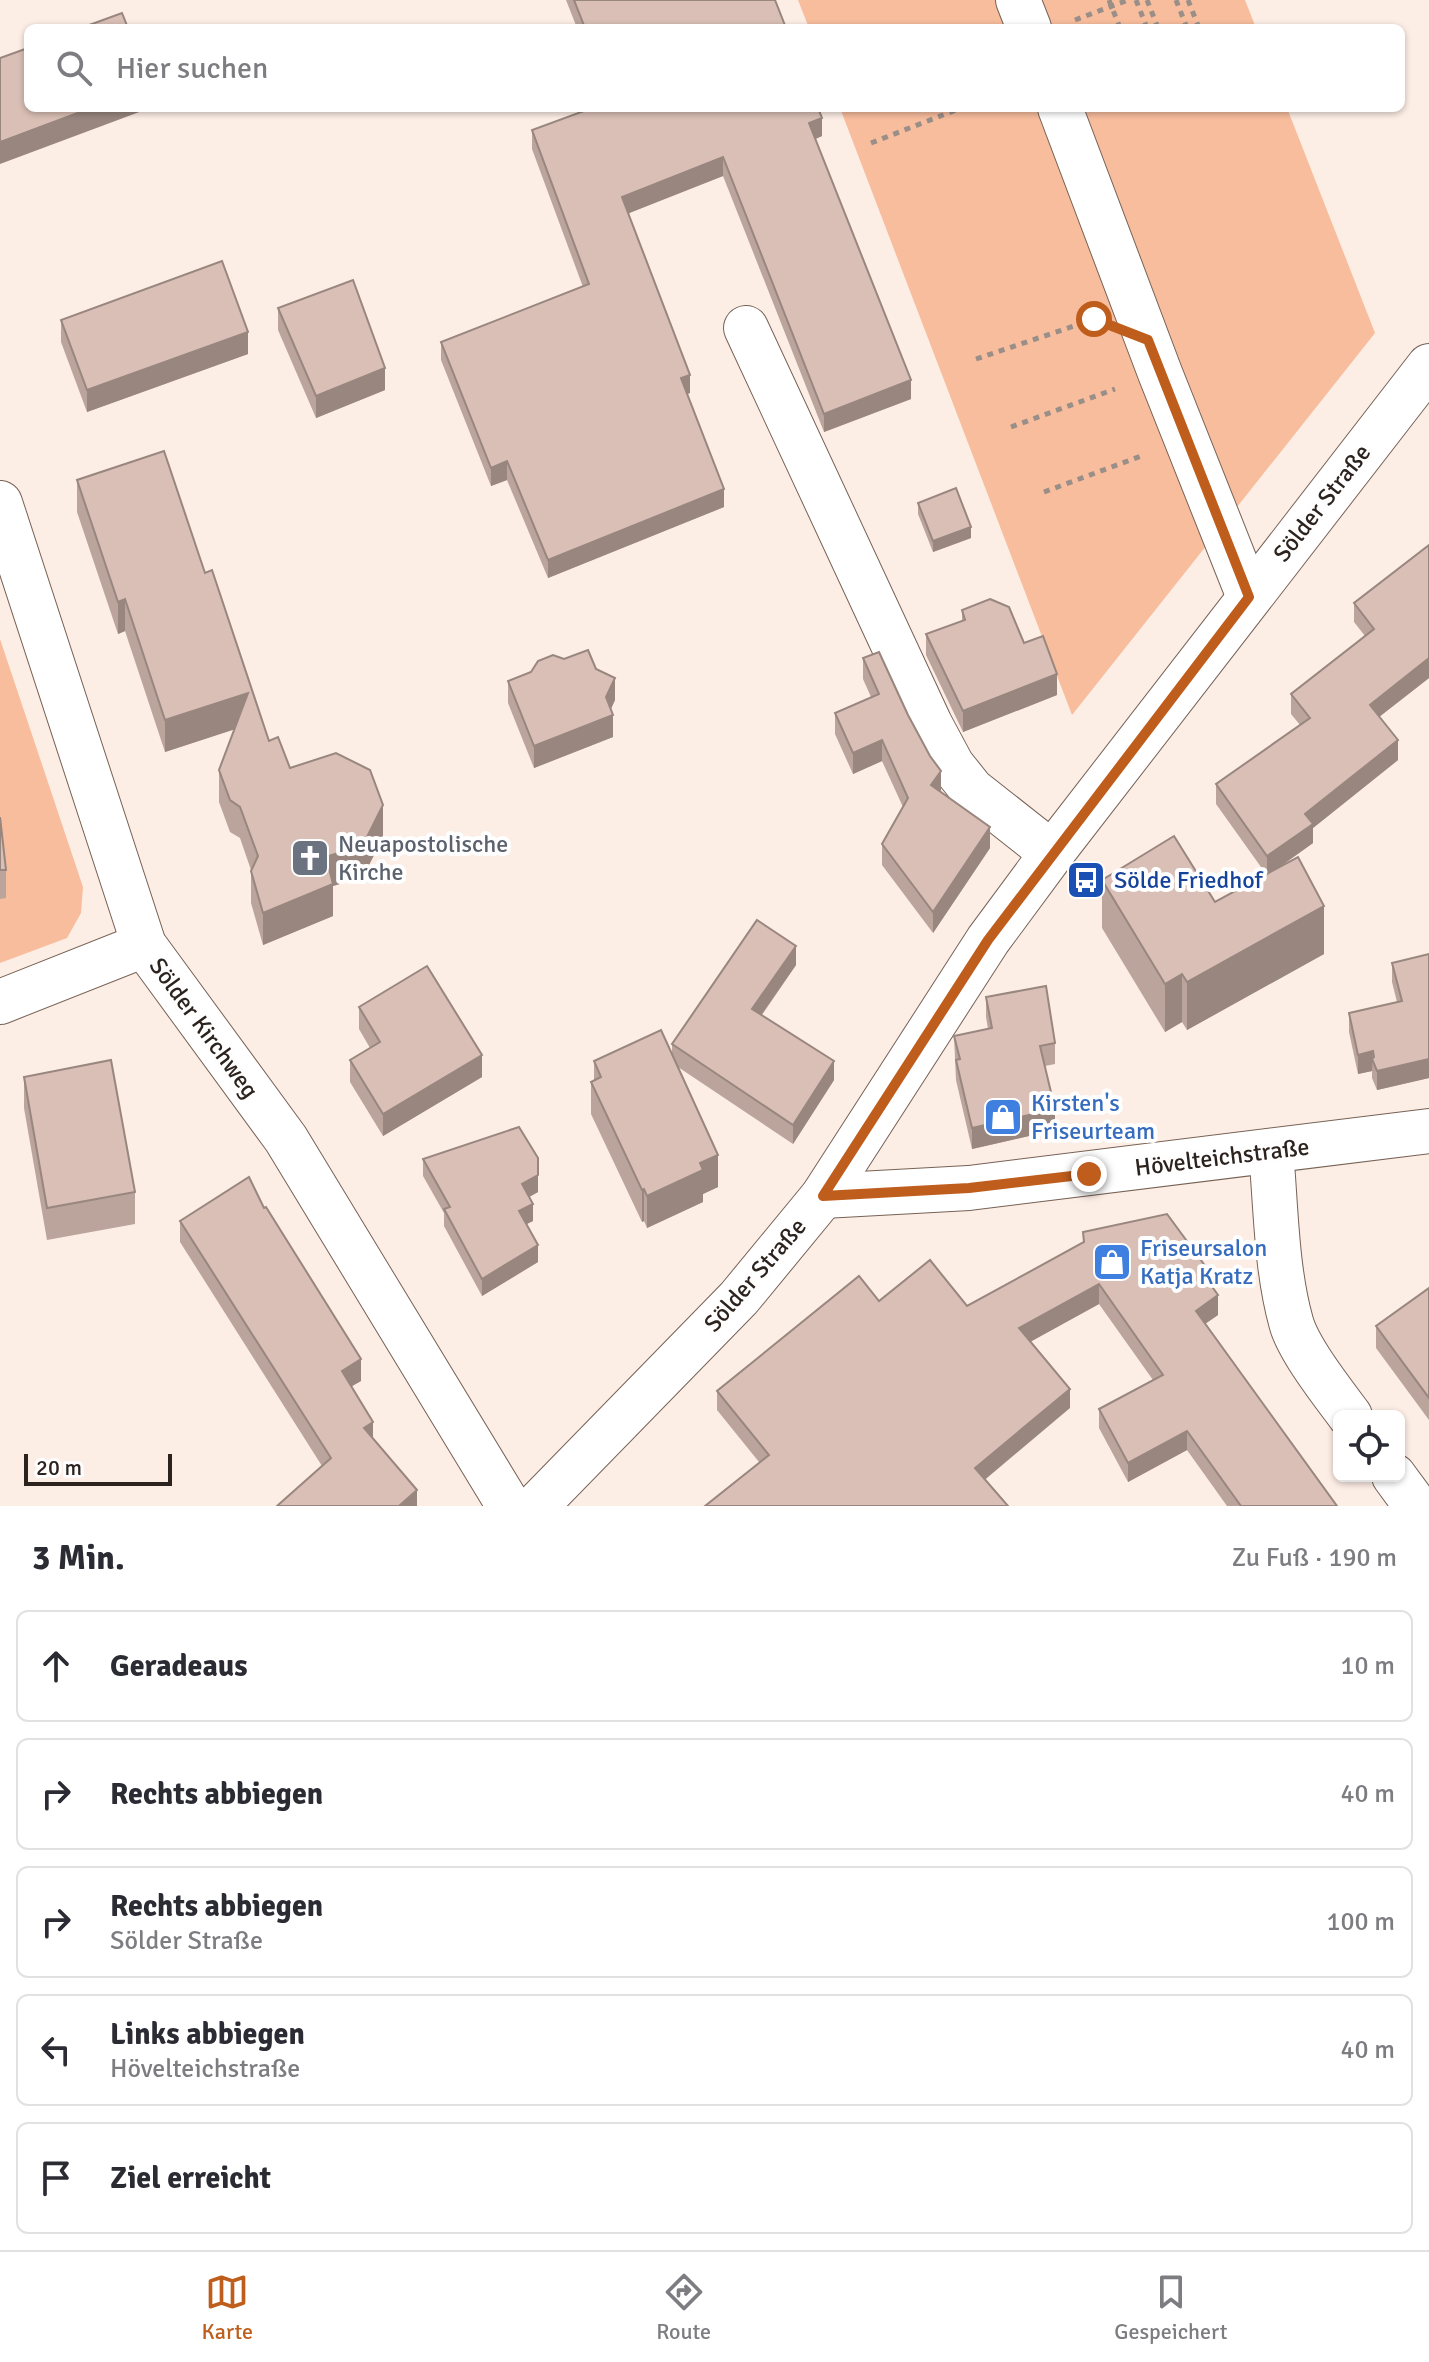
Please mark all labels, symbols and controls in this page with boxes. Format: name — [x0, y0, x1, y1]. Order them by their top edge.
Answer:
search box — [24, 24, 1405, 112]
icon: search — [52, 46, 96, 90]
text: Hier suchen — [116, 50, 268, 87]
route start — [1076, 301, 1112, 337]
street label: Sölder Straße — [1267, 438, 1377, 568]
place label: Neuapostolische Kirche — [338, 829, 508, 887]
church icon: Neuapostolische Kirche — [289, 837, 331, 879]
bus stop icon: Sölde Friedhof — [1065, 859, 1107, 901]
place label: Sölde Friedhof — [1114, 865, 1264, 895]
street label: Sölder Kirchweg — [143, 952, 265, 1104]
place label: Kirsten's Friseurteam — [1031, 1088, 1155, 1146]
shop icon: Kirsten's Friseurteam — [982, 1096, 1024, 1138]
street label: Hövelteichstraße — [1133, 1131, 1311, 1183]
route end — [1071, 1156, 1107, 1192]
street label: Sölder Straße — [697, 1212, 813, 1338]
place label: Friseursalon Katja Kratz — [1140, 1233, 1267, 1291]
shop icon: Friseursalon Katja Kratz — [1091, 1241, 1133, 1283]
map controls — [1333, 1410, 1405, 1482]
button: locate — [1333, 1410, 1405, 1482]
scale bar — [24, 1450, 172, 1486]
text: 20 m — [36, 1454, 82, 1481]
text: 3 Min. — [32, 1537, 125, 1579]
text: Zu Fuß · 190 m — [1232, 1542, 1397, 1574]
icon: ahead — [34, 1644, 78, 1688]
text: Geradeaus — [110, 1648, 248, 1685]
text: 10 m — [1340, 1650, 1395, 1682]
icon: right — [34, 1772, 78, 1816]
text: Rechts abbiegen — [110, 1776, 323, 1813]
text: 40 m — [1340, 1778, 1395, 1810]
text: Rechts abbiegen — [110, 1888, 323, 1925]
icon: right — [34, 1900, 78, 1944]
text: 100 m — [1326, 1906, 1395, 1938]
text: Sölder Straße — [110, 1925, 263, 1957]
text: Links abbiegen — [110, 2016, 305, 2053]
icon: left — [34, 2028, 78, 2072]
text: 40 m — [1340, 2034, 1395, 2066]
text: Hövelteichstraße — [110, 2053, 300, 2085]
icon: arrive — [34, 2156, 78, 2200]
text: Ziel erreicht — [110, 2160, 271, 2197]
tab: Karte — [202, 2270, 253, 2345]
tab: Route — [656, 2270, 711, 2345]
tab: Gespeichert — [1114, 2270, 1227, 2345]

